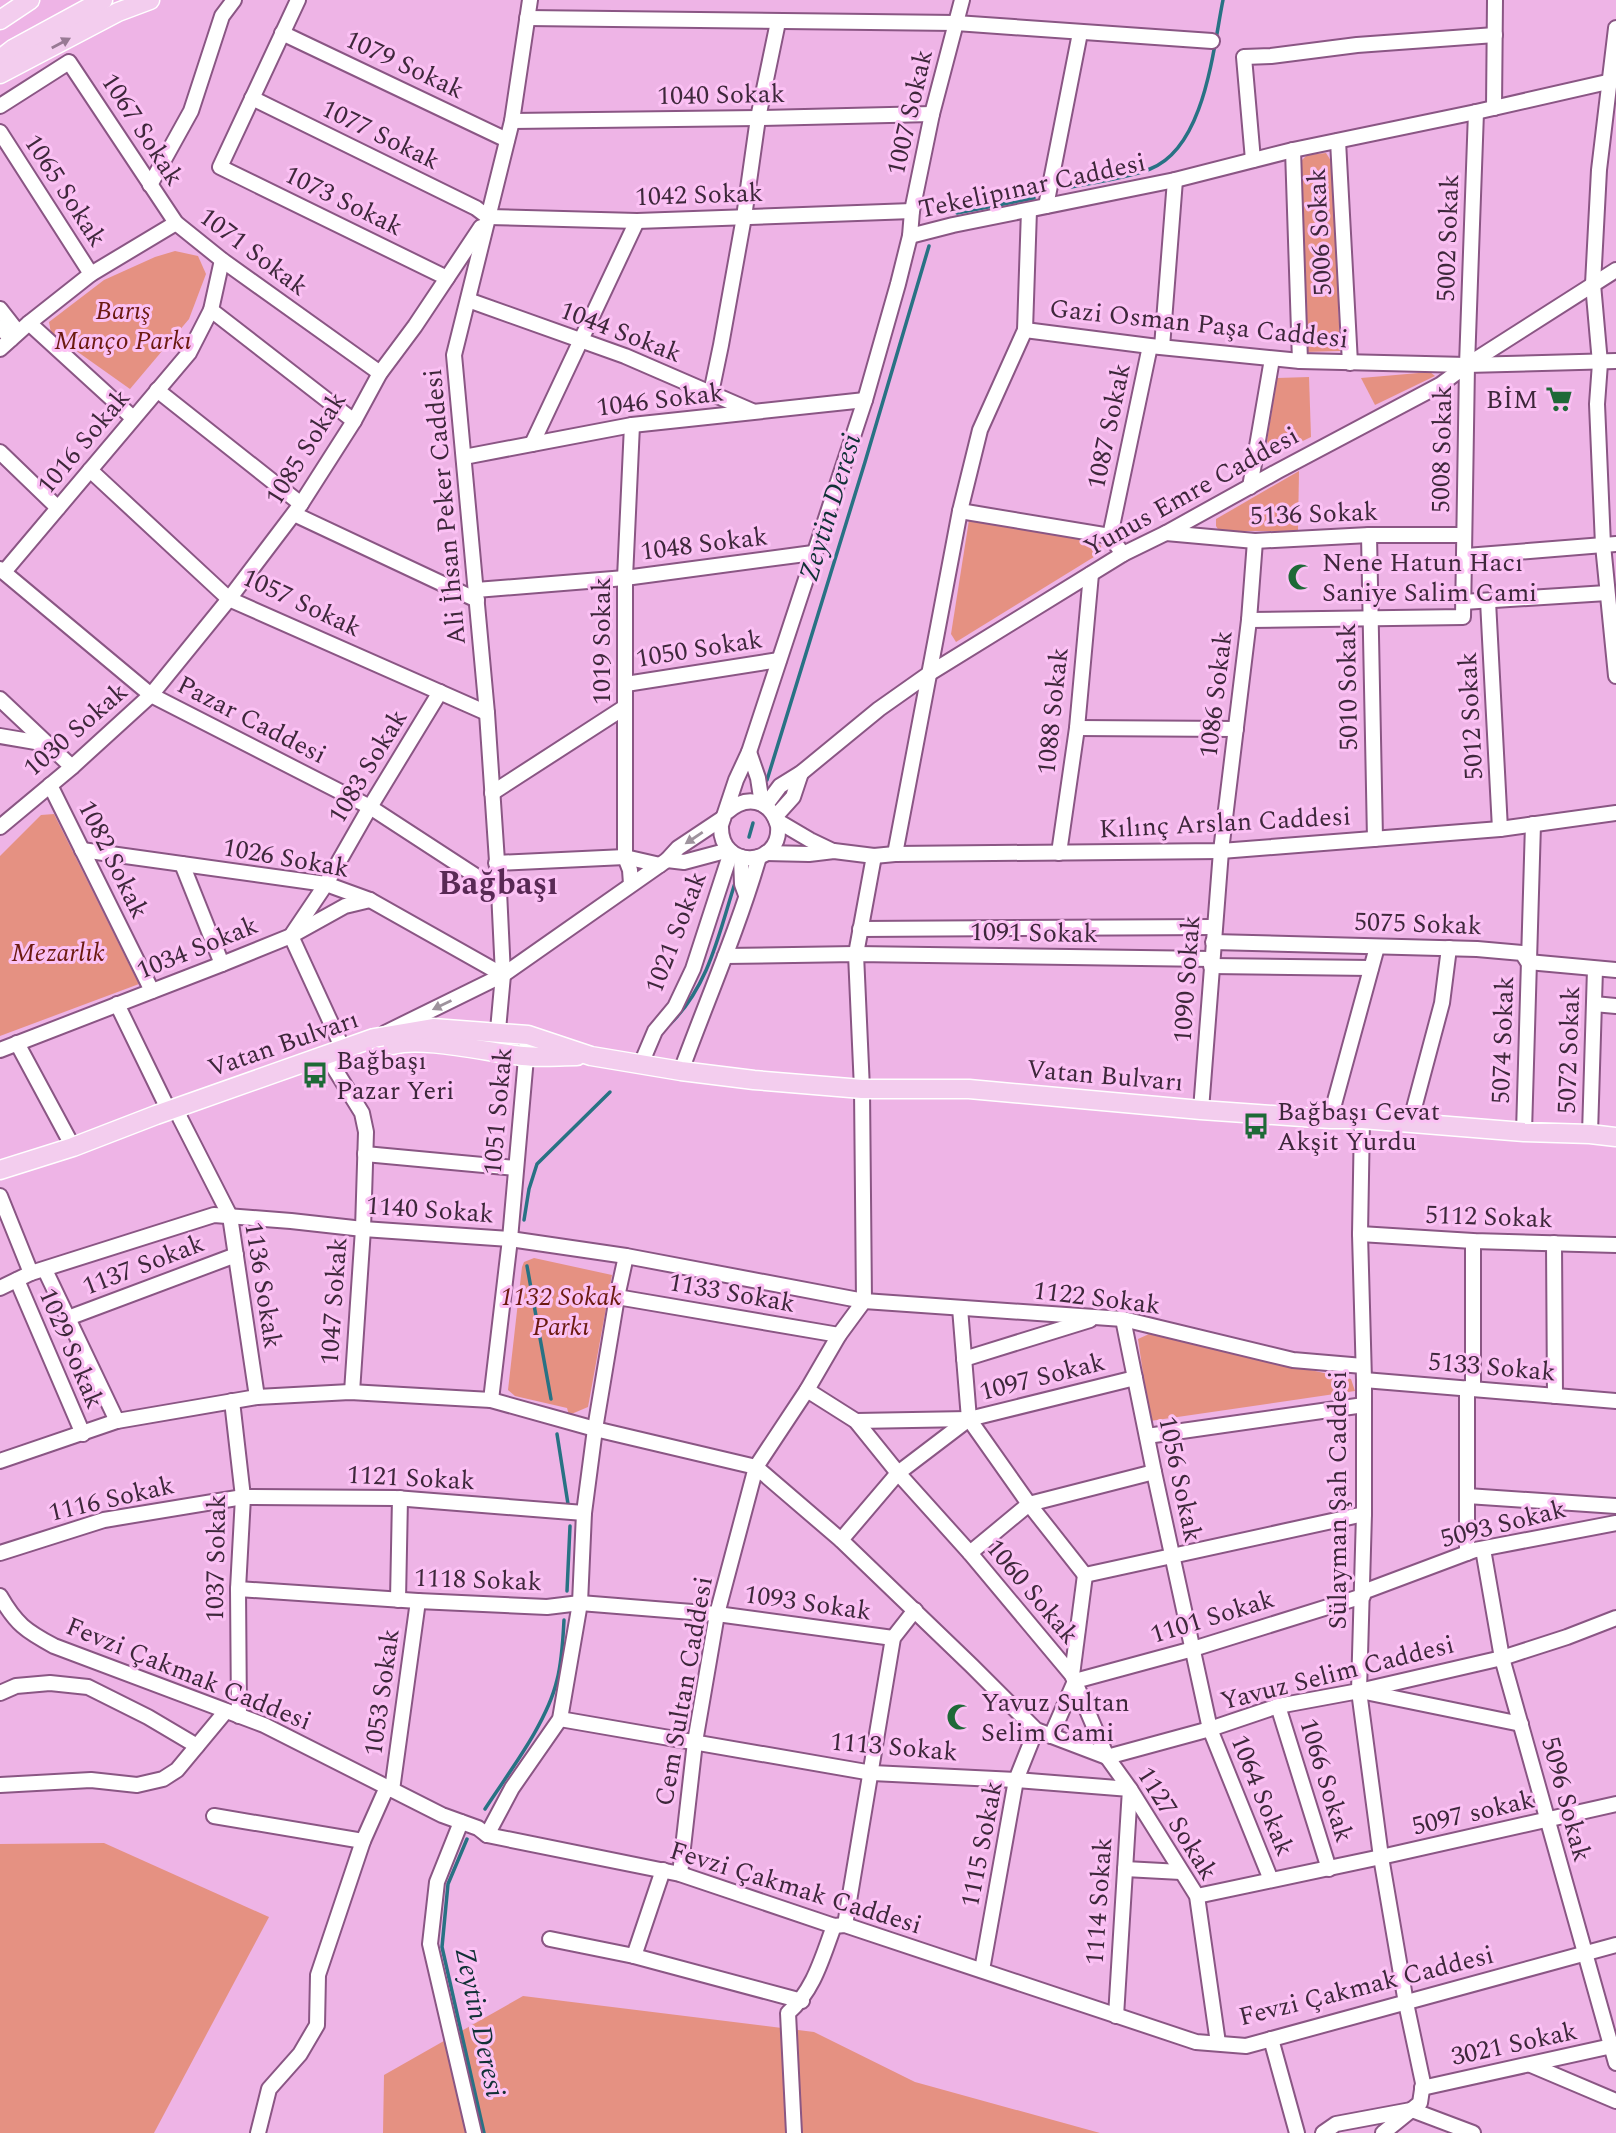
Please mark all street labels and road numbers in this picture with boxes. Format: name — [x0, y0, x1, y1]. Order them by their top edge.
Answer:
street label: 1079 Sokak — [338, 20, 471, 110]
street label: 1007 Sokak — [876, 45, 944, 179]
street label: 1067 Sokak — [91, 65, 194, 194]
street label: 1040 Sokak — [657, 74, 785, 116]
street label: 1077 Sokak — [314, 89, 447, 181]
street label: 1065 Sokak — [14, 126, 117, 255]
street label: Tekelipınar Caddesi — [915, 142, 1149, 230]
street label: 1073 Sokak — [277, 155, 410, 247]
street label: 5006 Sokak — [1297, 167, 1343, 297]
street label: 1042 Sokak — [634, 173, 764, 217]
street label: 5002 Sokak — [1426, 173, 1470, 303]
street label: 1071 Sokak — [190, 197, 317, 306]
street label: Gazi Osman Paşa Caddesi — [1048, 288, 1350, 360]
street label: 1044 Sokak — [554, 290, 688, 374]
street label: 1087 Sokak — [1076, 359, 1142, 493]
street label: Ali İhsan Peker Caddesi — [413, 367, 477, 647]
street label: 1046 Sokak — [594, 372, 726, 428]
street label: 1016 Sokak — [27, 380, 140, 504]
street label: 1085 Sokak — [255, 384, 357, 513]
street label: 5008 Sokak — [1421, 385, 1463, 513]
street label: Yunus Emre Caddesi — [1077, 416, 1306, 568]
street label: 5136 Sokak — [1249, 492, 1379, 536]
street label: 1048 Sokak — [638, 516, 770, 572]
street label: 1057 Sokak — [235, 558, 368, 648]
street label: 1019 Sokak — [582, 577, 622, 705]
street label: 1050 Sokak — [633, 619, 766, 679]
street label: 5010 Sokak — [1327, 623, 1369, 751]
street label: 1086 Sokak — [1188, 628, 1244, 760]
street label: 1088 Sokak — [1026, 645, 1080, 777]
street label: 5012 Sokak — [1448, 651, 1494, 781]
street label: Pazar Caddesi — [170, 665, 333, 775]
street label: 1030 Sokak — [14, 673, 137, 787]
street label: 1083 Sokak — [318, 701, 418, 832]
street label: 1082 Sokak — [67, 793, 159, 926]
street label: Kılınç Arslan Caddesi — [1098, 796, 1352, 850]
street label: 1026 Sokak — [219, 827, 352, 889]
street label: 1021 Sokak — [634, 865, 718, 999]
street label: 5075 Sokak — [1353, 902, 1483, 946]
street label: 1034 Sokak — [131, 905, 264, 990]
street label: 1091 Sokak — [970, 912, 1098, 954]
street label: 1090 Sokak — [1163, 914, 1211, 1044]
street label: 5074 Sokak — [1481, 975, 1525, 1105]
street label: 5072 Sokak — [1547, 985, 1591, 1115]
street label: Vatan Bulvarı — [202, 999, 364, 1088]
street label: 1051 Sokak — [472, 1046, 524, 1177]
street label: Vatan Bulvarı — [1025, 1049, 1185, 1103]
street label: 1140 Sokak — [365, 1186, 495, 1234]
street label: 5112 Sokak — [1424, 1195, 1554, 1239]
street label: 1136 Sokak — [233, 1219, 293, 1352]
street label: 1137 Sokak — [76, 1223, 210, 1307]
street label: 1047 Sokak — [310, 1236, 358, 1366]
street label: 1133 Sokak — [665, 1262, 798, 1324]
street label: 1122 Sokak — [1031, 1270, 1163, 1326]
street label: 1029 Sokak — [28, 1282, 115, 1415]
street label: 5133 Sokak — [1426, 1341, 1557, 1393]
street label: 1097 Sokak — [975, 1342, 1109, 1412]
street label: Sülayman Şah Caddesi — [1318, 1371, 1358, 1629]
street label: 1056 Sokak — [1147, 1412, 1213, 1546]
street label: 1121 Sokak — [346, 1455, 476, 1501]
street label: 1116 Sokak — [44, 1465, 178, 1533]
street label: 5093 Sokak — [1436, 1489, 1570, 1559]
street label: 1037 Sokak — [195, 1494, 237, 1622]
street label: 1060 Sokak — [976, 1530, 1089, 1654]
street label: 1118 Sokak — [413, 1558, 543, 1602]
street label: Cem Sultan Caddesi — [644, 1573, 724, 1809]
street label: 1093 Sokak — [742, 1574, 874, 1632]
street label: 1101 Sokak — [1145, 1579, 1279, 1655]
street label: Fevzi Çakmak Caddesi — [60, 1606, 317, 1742]
street label: Yavuz Selim Caddesi — [1216, 1625, 1458, 1721]
street label: 1053 Sokak — [353, 1626, 411, 1758]
street label: 1066 Sokak — [1288, 1713, 1364, 1847]
street label: 1113 Sokak — [828, 1721, 959, 1773]
street label: 1064 Sokak — [1220, 1729, 1305, 1862]
street label: 5096 Sokak — [1530, 1732, 1602, 1866]
street label: 1127 Sokak — [1126, 1759, 1228, 1888]
street label: 1115 Sokak — [950, 1778, 1014, 1911]
street label: 5097 sokak — [1408, 1779, 1539, 1847]
street label: Fevzi Çakmak Caddesi — [665, 1831, 927, 1945]
street label: 1114 Sokak — [1075, 1836, 1123, 1966]
street label: Fevzi Çakmak Caddesi — [1234, 1935, 1498, 2037]
street label: 3021 Sokak — [1447, 2011, 1581, 2077]

